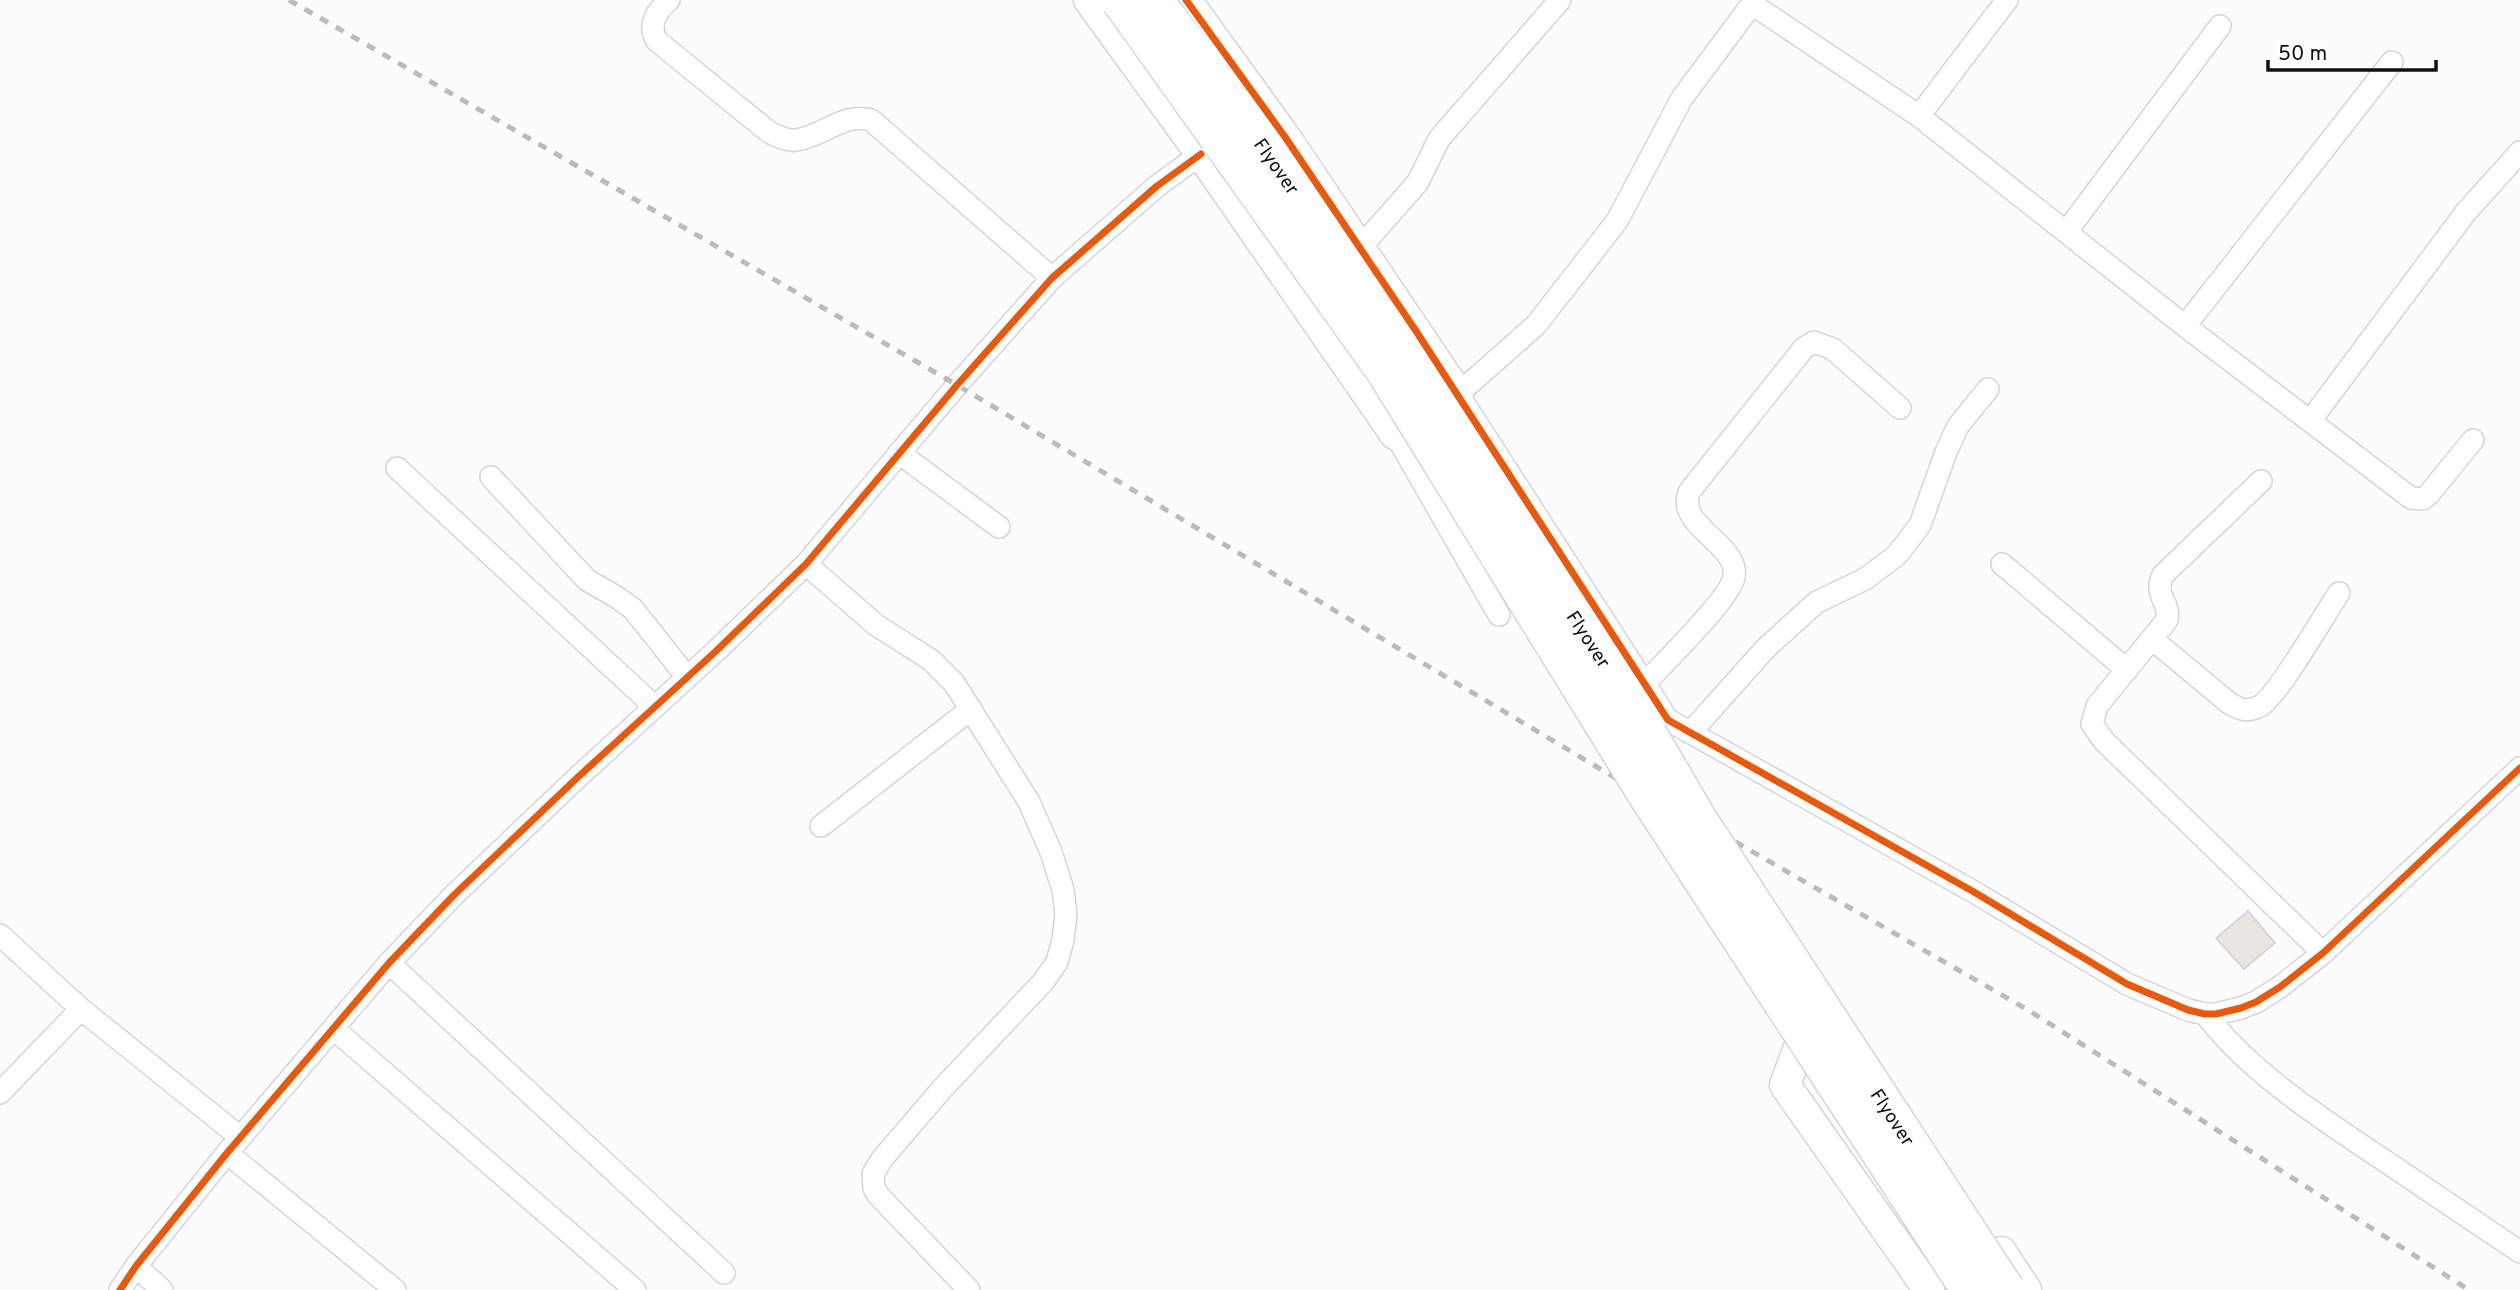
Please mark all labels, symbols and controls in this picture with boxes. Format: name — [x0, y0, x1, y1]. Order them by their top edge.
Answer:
scale bar — [2268, 28, 2436, 72]
text: 50 m — [2278, 41, 2327, 68]
street label: Flyover — [1247, 134, 1304, 201]
street label: Flyover — [1560, 607, 1615, 674]
street label: Flyover — [1864, 1085, 1919, 1152]

